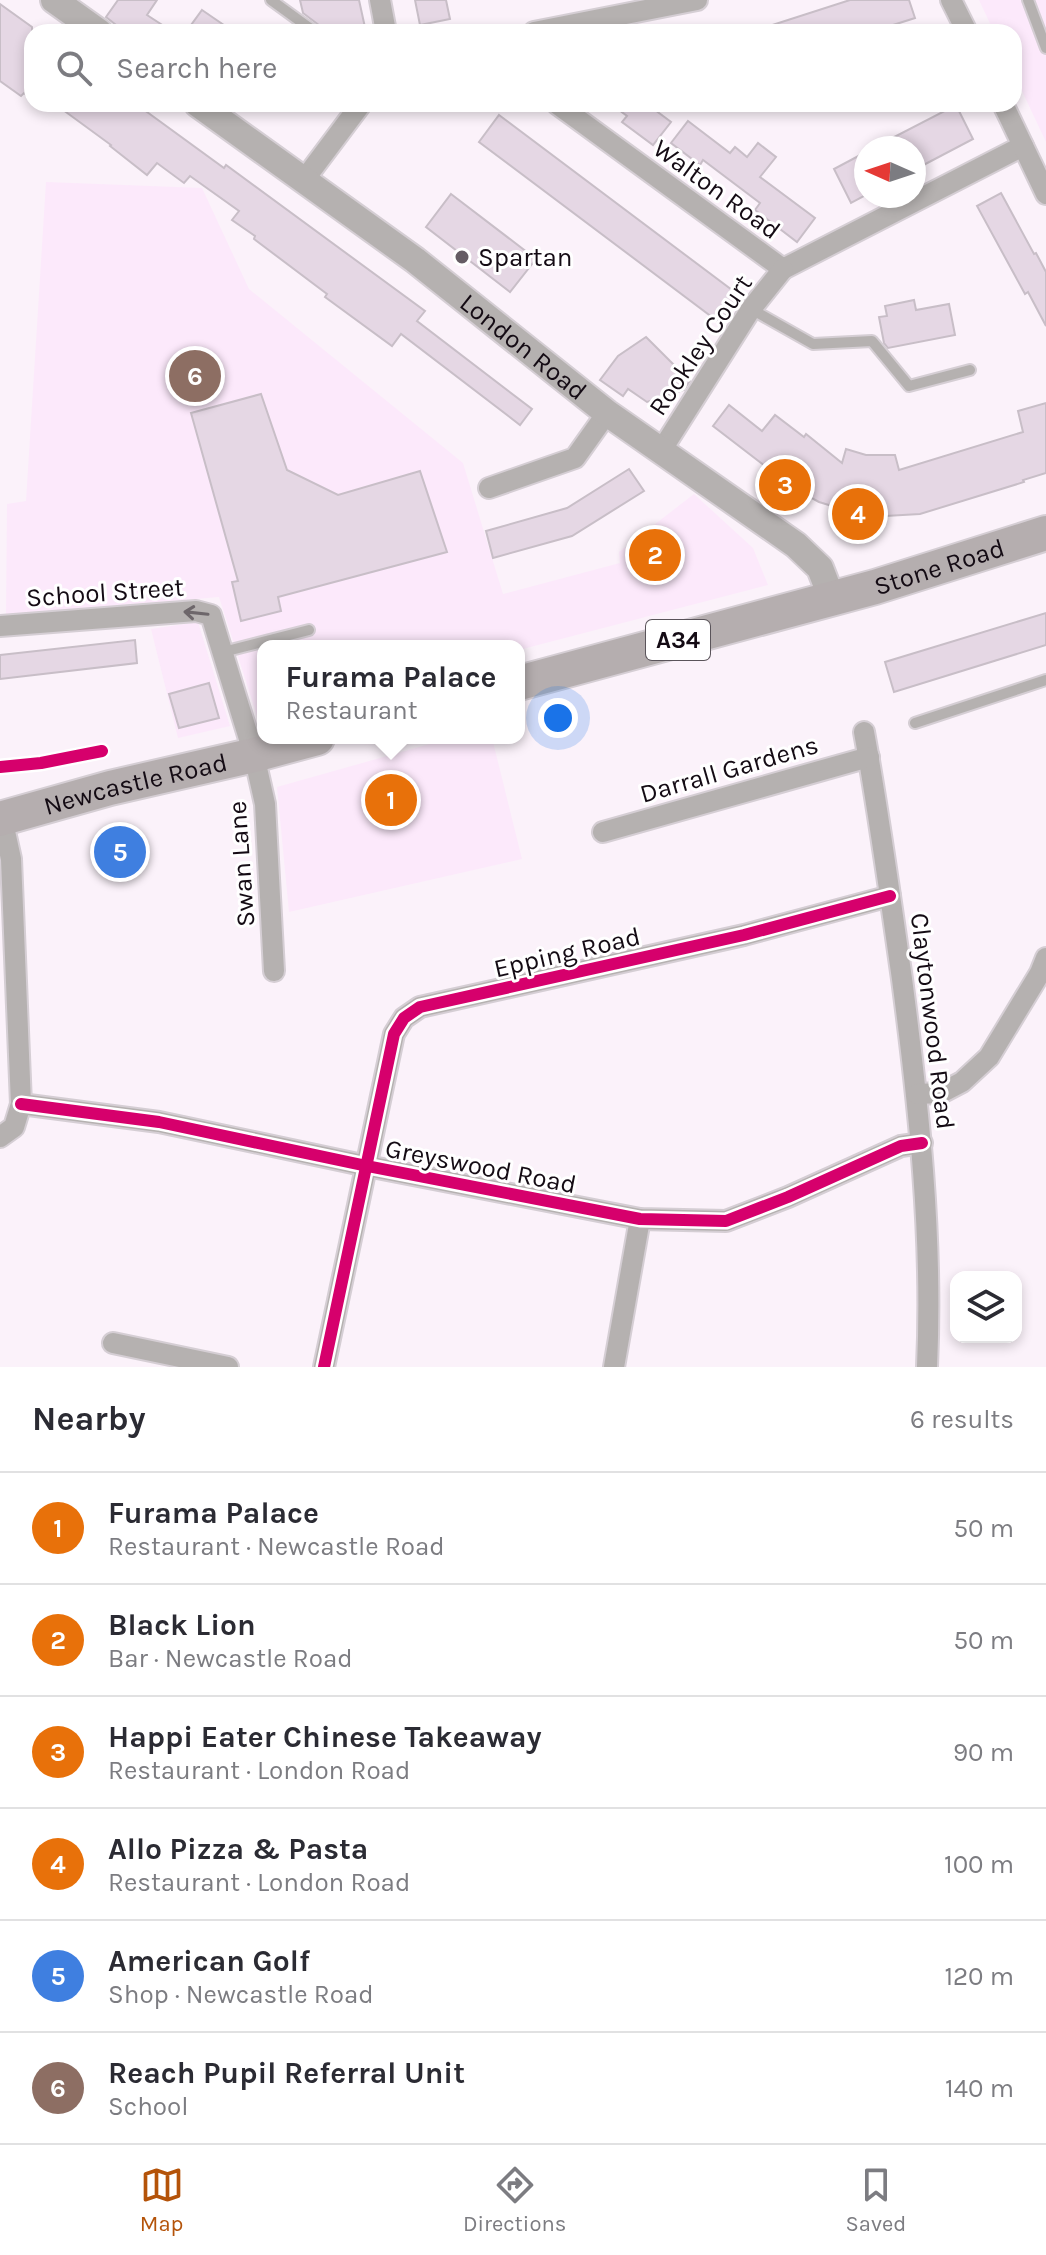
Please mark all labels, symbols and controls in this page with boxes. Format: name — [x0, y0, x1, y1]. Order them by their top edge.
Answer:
search box — [24, 24, 1022, 112]
icon: search — [52, 46, 96, 90]
text: Search here — [116, 50, 277, 86]
street label: Walton Road — [647, 133, 786, 246]
north arrow — [854, 136, 926, 208]
place label: Spartan — [478, 242, 572, 273]
marker: Spartan — [453, 248, 471, 266]
street label: Rookley Court — [642, 269, 759, 422]
street label: London Road — [454, 287, 593, 407]
pin: 6 — [169, 346, 221, 406]
pin: 3 — [759, 455, 811, 515]
pin: 4 — [832, 484, 884, 544]
pin: 2 — [629, 525, 681, 585]
street label: Stone Road — [870, 532, 1008, 602]
street label: School Street — [25, 572, 185, 613]
one-way arrow — [183, 606, 210, 621]
road number: A34 — [646, 620, 710, 660]
popup — [257, 640, 525, 744]
text: Furama Palace — [286, 659, 496, 695]
text: Restaurant — [286, 695, 418, 726]
your location — [538, 698, 578, 738]
street label: Darrall Gardens — [636, 729, 822, 810]
street label: Newcastle Road — [40, 747, 230, 822]
pin: 1 — [365, 770, 417, 830]
street label: Swan Lane — [222, 800, 261, 928]
pin: 5 — [94, 822, 146, 882]
street label: Claytonwood Road — [904, 911, 961, 1131]
street label: Epping Road — [491, 921, 643, 984]
street label: Greyswood Road — [383, 1133, 579, 1200]
map controls — [950, 1271, 1022, 1343]
button: layers — [950, 1271, 1022, 1343]
text: Nearby — [32, 1399, 146, 1439]
text: 6 results — [910, 1404, 1014, 1435]
text: Furama Palace — [108, 1495, 319, 1531]
text: 1 — [53, 1513, 63, 1544]
text: 50 m — [953, 1513, 1014, 1544]
text: Restaurant · Newcastle Road — [108, 1531, 445, 1562]
text: Black Lion — [108, 1607, 256, 1643]
text: 2 — [50, 1625, 66, 1656]
text: 50 m — [953, 1625, 1014, 1656]
text: Bar · Newcastle Road — [108, 1643, 353, 1674]
text: Happi Eater Chinese Takeaway — [108, 1719, 542, 1755]
text: 3 — [50, 1737, 66, 1768]
text: 90 m — [953, 1737, 1014, 1768]
text: Restaurant · London Road — [108, 1755, 410, 1786]
text: Allo Pizza & Pasta — [108, 1831, 368, 1867]
text: 4 — [50, 1849, 66, 1880]
text: 100 m — [944, 1849, 1014, 1880]
text: Restaurant · London Road — [108, 1867, 410, 1898]
text: American Golf — [108, 1943, 310, 1979]
text: 5 — [50, 1961, 66, 1992]
text: 120 m — [944, 1961, 1014, 1992]
text: Shop · Newcastle Road — [108, 1979, 374, 2010]
text: Reach Pupil Referral Unit — [108, 2055, 465, 2091]
text: 6 — [50, 2073, 66, 2104]
text: 140 m — [945, 2073, 1014, 2104]
text: School — [108, 2091, 189, 2122]
tab: Map — [140, 2163, 184, 2237]
tab: Directions — [463, 2163, 566, 2237]
tab: Saved — [846, 2163, 906, 2237]

